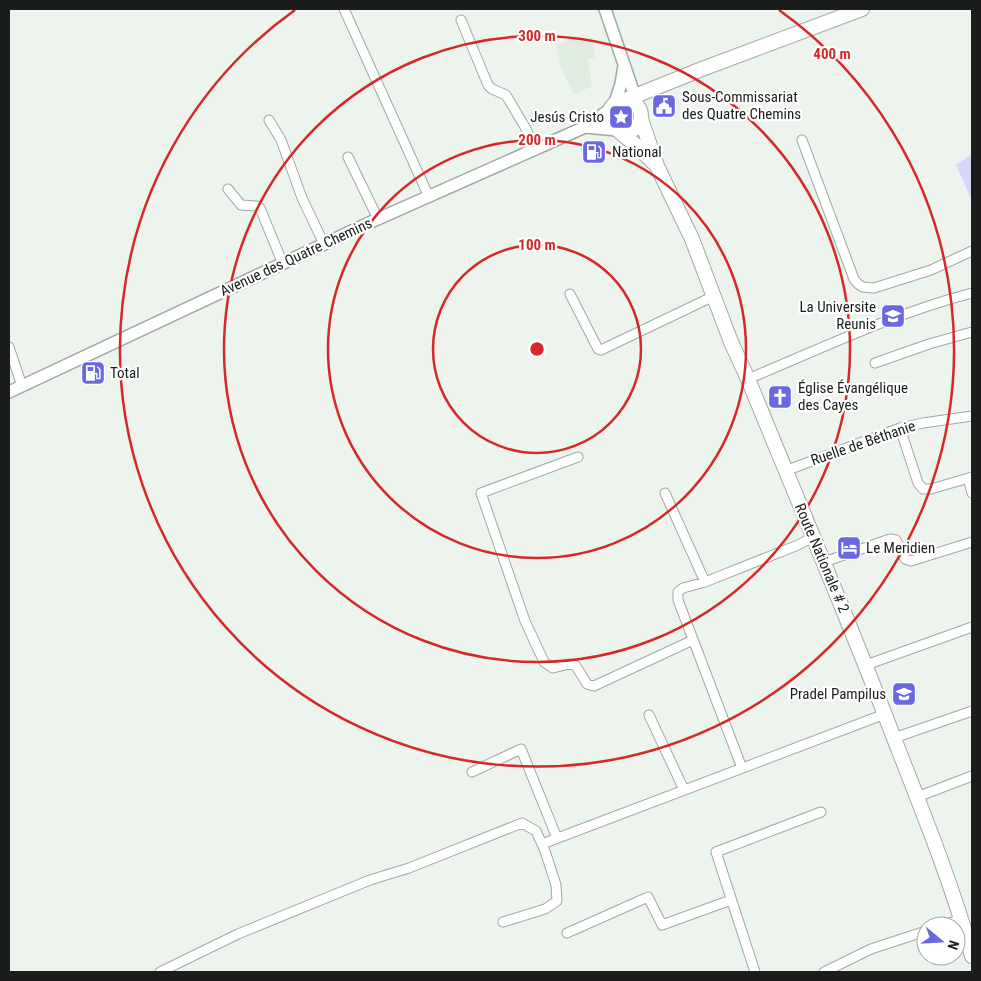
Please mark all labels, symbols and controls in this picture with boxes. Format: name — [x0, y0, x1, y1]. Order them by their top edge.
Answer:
text: 300 m — [518, 27, 556, 45]
text: 400 m — [813, 45, 851, 63]
place label: Sous-Commissariat des Quatre Chemins — [682, 88, 801, 123]
public building icon: Sous-Commissariat des Quatre Chemins — [651, 93, 677, 119]
place icon: Jesús Cristo — [608, 104, 634, 130]
place label: Jesús Cristo — [530, 108, 604, 126]
text: 200 m — [518, 131, 556, 149]
fuel station icon: National — [581, 139, 607, 165]
place label: National — [612, 143, 662, 161]
street label: Avenue des Quatre Chemins — [217, 214, 375, 300]
text: 100 m — [518, 236, 556, 254]
place label: La Universite Reunis — [799, 298, 876, 333]
school or university icon: La Universite Reunis — [880, 303, 906, 329]
centre of rings — [528, 340, 546, 358]
fuel station icon: Total — [80, 360, 106, 386]
place label: Total — [110, 364, 140, 382]
place label: Église Évangélique des Cayes — [798, 379, 908, 414]
church icon: Église Évangélique des Cayes — [767, 384, 793, 410]
street label: Ruelle de Béthanie — [808, 417, 918, 469]
street label: Route Nationale # 2 — [791, 501, 853, 615]
hotel icon: Le Meridien — [836, 535, 862, 561]
place label: Le Meridien — [866, 539, 935, 557]
school or university icon: Pradel Pampilus — [891, 681, 917, 707]
place label: Pradel Pampilus — [790, 685, 886, 703]
north arrow — [916, 916, 966, 966]
text: N — [944, 938, 962, 952]

